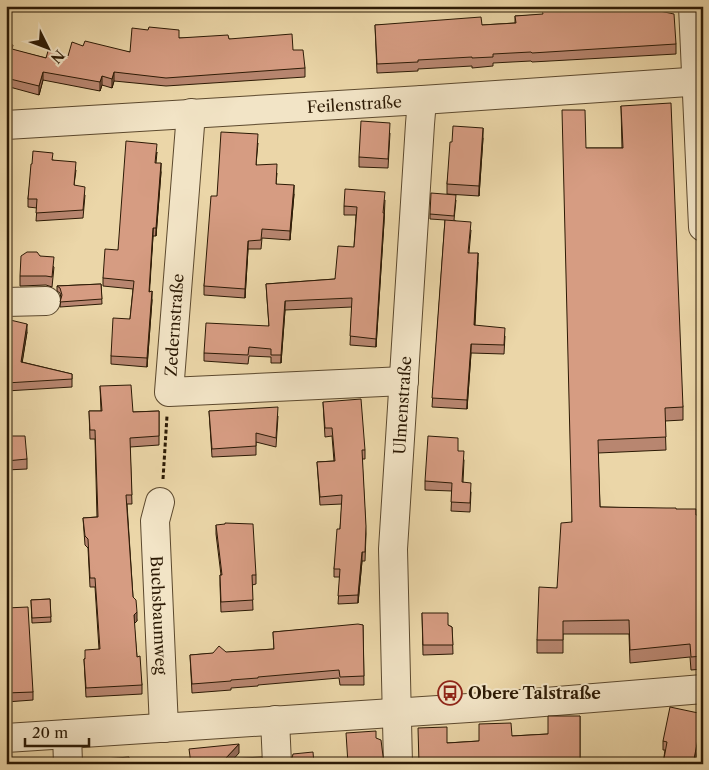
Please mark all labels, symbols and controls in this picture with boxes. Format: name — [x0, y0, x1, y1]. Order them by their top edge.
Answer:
north arrow — [22, 22, 72, 72]
text: N — [47, 46, 68, 67]
street label: Feilenstraße — [306, 91, 402, 117]
street label: Zedernstraße — [160, 273, 188, 377]
street label: Ulmenstraße — [389, 355, 415, 455]
street label: Buchsbaumweg — [147, 555, 172, 676]
bus stop icon: Obere Talstraße — [437, 680, 463, 706]
place label: Obere Talstraße — [468, 683, 601, 703]
scale bar — [25, 715, 89, 747]
text: 20 m — [32, 723, 68, 742]

